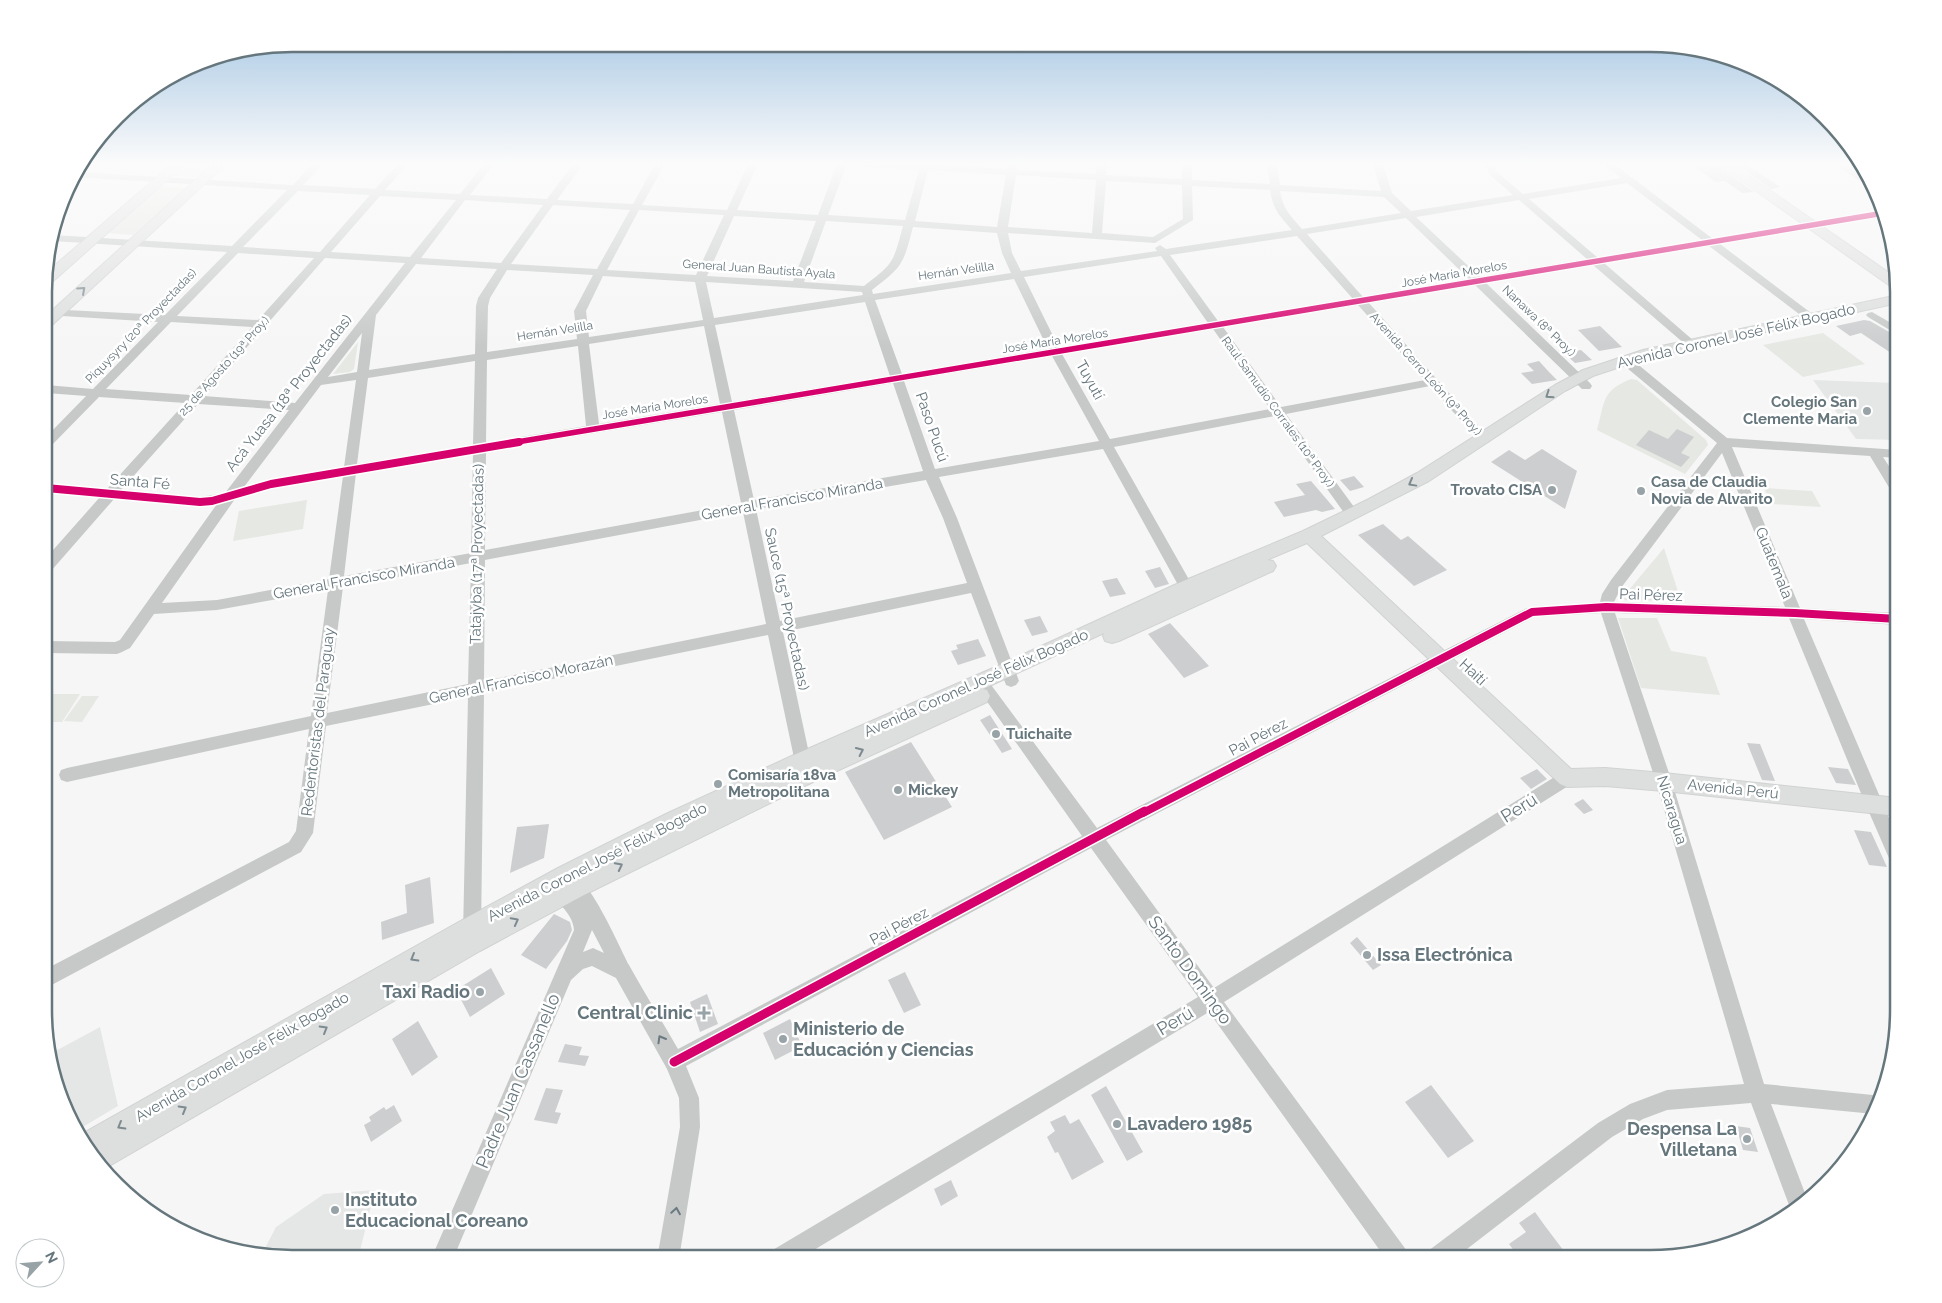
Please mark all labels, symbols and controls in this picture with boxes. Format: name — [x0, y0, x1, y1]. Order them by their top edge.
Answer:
street label: General Juan Bautista Ayala — [682, 257, 836, 281]
street label: José María Morelos — [1400, 258, 1508, 290]
street label: Hernán Velilla — [917, 259, 995, 283]
street label: Piquysyry (20ª Proyectadas) — [83, 266, 199, 386]
street label: Nanawa (8ª Proy.) — [1499, 282, 1579, 360]
one-way arrow — [76, 287, 85, 296]
street label: Avenida Coronel José Félix Bogado — [1615, 300, 1857, 372]
street label: Avenida Cerro León (9ª Proy.) — [1367, 310, 1485, 438]
street label: Acá Yuasa (18ª Proyectadas) — [222, 311, 356, 475]
street label: 25 de Agosto (19ª Proy.) — [176, 314, 272, 418]
street label: Hernán Velilla — [516, 318, 594, 344]
street label: José María Morelos — [1001, 326, 1109, 356]
street label: Raul Samudio Corrales (10ª Proy.) — [1219, 334, 1337, 490]
street label: Tuyutí — [1072, 357, 1108, 403]
one-way arrow — [1545, 389, 1554, 399]
street label: Paso Pucú — [912, 390, 952, 464]
street label: José María Morelos — [601, 392, 709, 422]
place label: Colegio San Clemente Maria — [1743, 393, 1857, 428]
marker: Colegio San Clemente Maria — [1861, 405, 1873, 417]
street label: Tatajyba (17ª Proyectadas) — [466, 464, 488, 644]
street label: Santa Fé — [109, 470, 171, 494]
place label: Casa de Claudia Novia de Alvarito — [1651, 473, 1773, 508]
street label: General Francisco Miranda — [700, 474, 884, 524]
one-way arrow — [1408, 477, 1417, 487]
place label: Trovato CISA — [1450, 481, 1543, 499]
marker: Trovato CISA — [1546, 484, 1558, 496]
marker: Casa de Claudia Novia de Alvarito — [1635, 485, 1647, 497]
street label: Guatemala — [1751, 525, 1797, 601]
street label: Sauce (15ª Proyectadas) — [761, 526, 813, 692]
street label: General Francisco Miranda — [272, 553, 456, 603]
street label: Pai Pérez — [1619, 585, 1683, 605]
street label: Avenida Coronel José Félix Bogado — [861, 625, 1091, 741]
street label: Redentoristas del Paraguay — [298, 627, 338, 817]
street label: General Francisco Morazán — [427, 651, 615, 707]
street label: Haití — [1456, 655, 1491, 690]
street label: Pai Pérez — [1226, 714, 1290, 760]
place label: Tuichaite — [1006, 725, 1072, 743]
marker: Tuichaite — [990, 728, 1002, 740]
one-way arrow — [855, 746, 864, 757]
place label: Comisaría 18va Metropolitana — [728, 766, 837, 801]
street label: Nicaragua — [1653, 773, 1691, 847]
street label: Avenida Perú — [1686, 775, 1780, 803]
marker: Comisaría 18va Metropolitana — [712, 778, 724, 790]
place label: Mickey — [908, 781, 959, 799]
marker: Mickey — [892, 784, 904, 796]
street label: Perú — [1497, 788, 1541, 827]
street label: Avenida Coronel José Félix Bogado — [484, 799, 710, 925]
one-way arrow — [614, 862, 623, 873]
street label: Pai Pérez — [867, 903, 931, 949]
street label: Santo Domingo — [1144, 911, 1237, 1028]
one-way arrow — [510, 917, 519, 927]
place label: Issa Electrónica — [1377, 944, 1513, 965]
marker: Issa Electrónica — [1361, 949, 1373, 961]
one-way arrow — [410, 952, 419, 962]
place label: Taxi Radio — [382, 981, 470, 1002]
marker: Taxi Radio — [474, 986, 486, 998]
street label: Avenida Coronel José Félix Bogado — [132, 988, 352, 1126]
street label: Padre Juan Cassanello — [471, 990, 564, 1171]
place label: Central Clinic — [577, 1002, 693, 1023]
street label: Perú — [1153, 1002, 1197, 1040]
marker: Central Clinic — [697, 1006, 711, 1020]
place label: Ministerio de Educación y Ciencias — [793, 1018, 974, 1060]
one-way arrow — [318, 1025, 327, 1035]
marker: Ministerio de Educación y Ciencias — [777, 1033, 789, 1045]
one-way arrow — [657, 1035, 667, 1044]
one-way arrow — [177, 1106, 186, 1116]
place label: Lavadero 1985 — [1127, 1113, 1252, 1134]
marker: Lavadero 1985 — [1111, 1118, 1123, 1130]
place label: Despensa La Villetana — [1627, 1118, 1737, 1160]
one-way arrow — [117, 1119, 126, 1129]
marker: Despensa La Villetana — [1741, 1133, 1753, 1145]
place label: Instituto Educacional Coreano — [345, 1189, 528, 1231]
marker: Instituto Educacional Coreano — [329, 1204, 341, 1216]
one-way arrow — [671, 1207, 681, 1215]
north arrow — [15, 1238, 65, 1288]
text: N — [42, 1249, 61, 1266]

